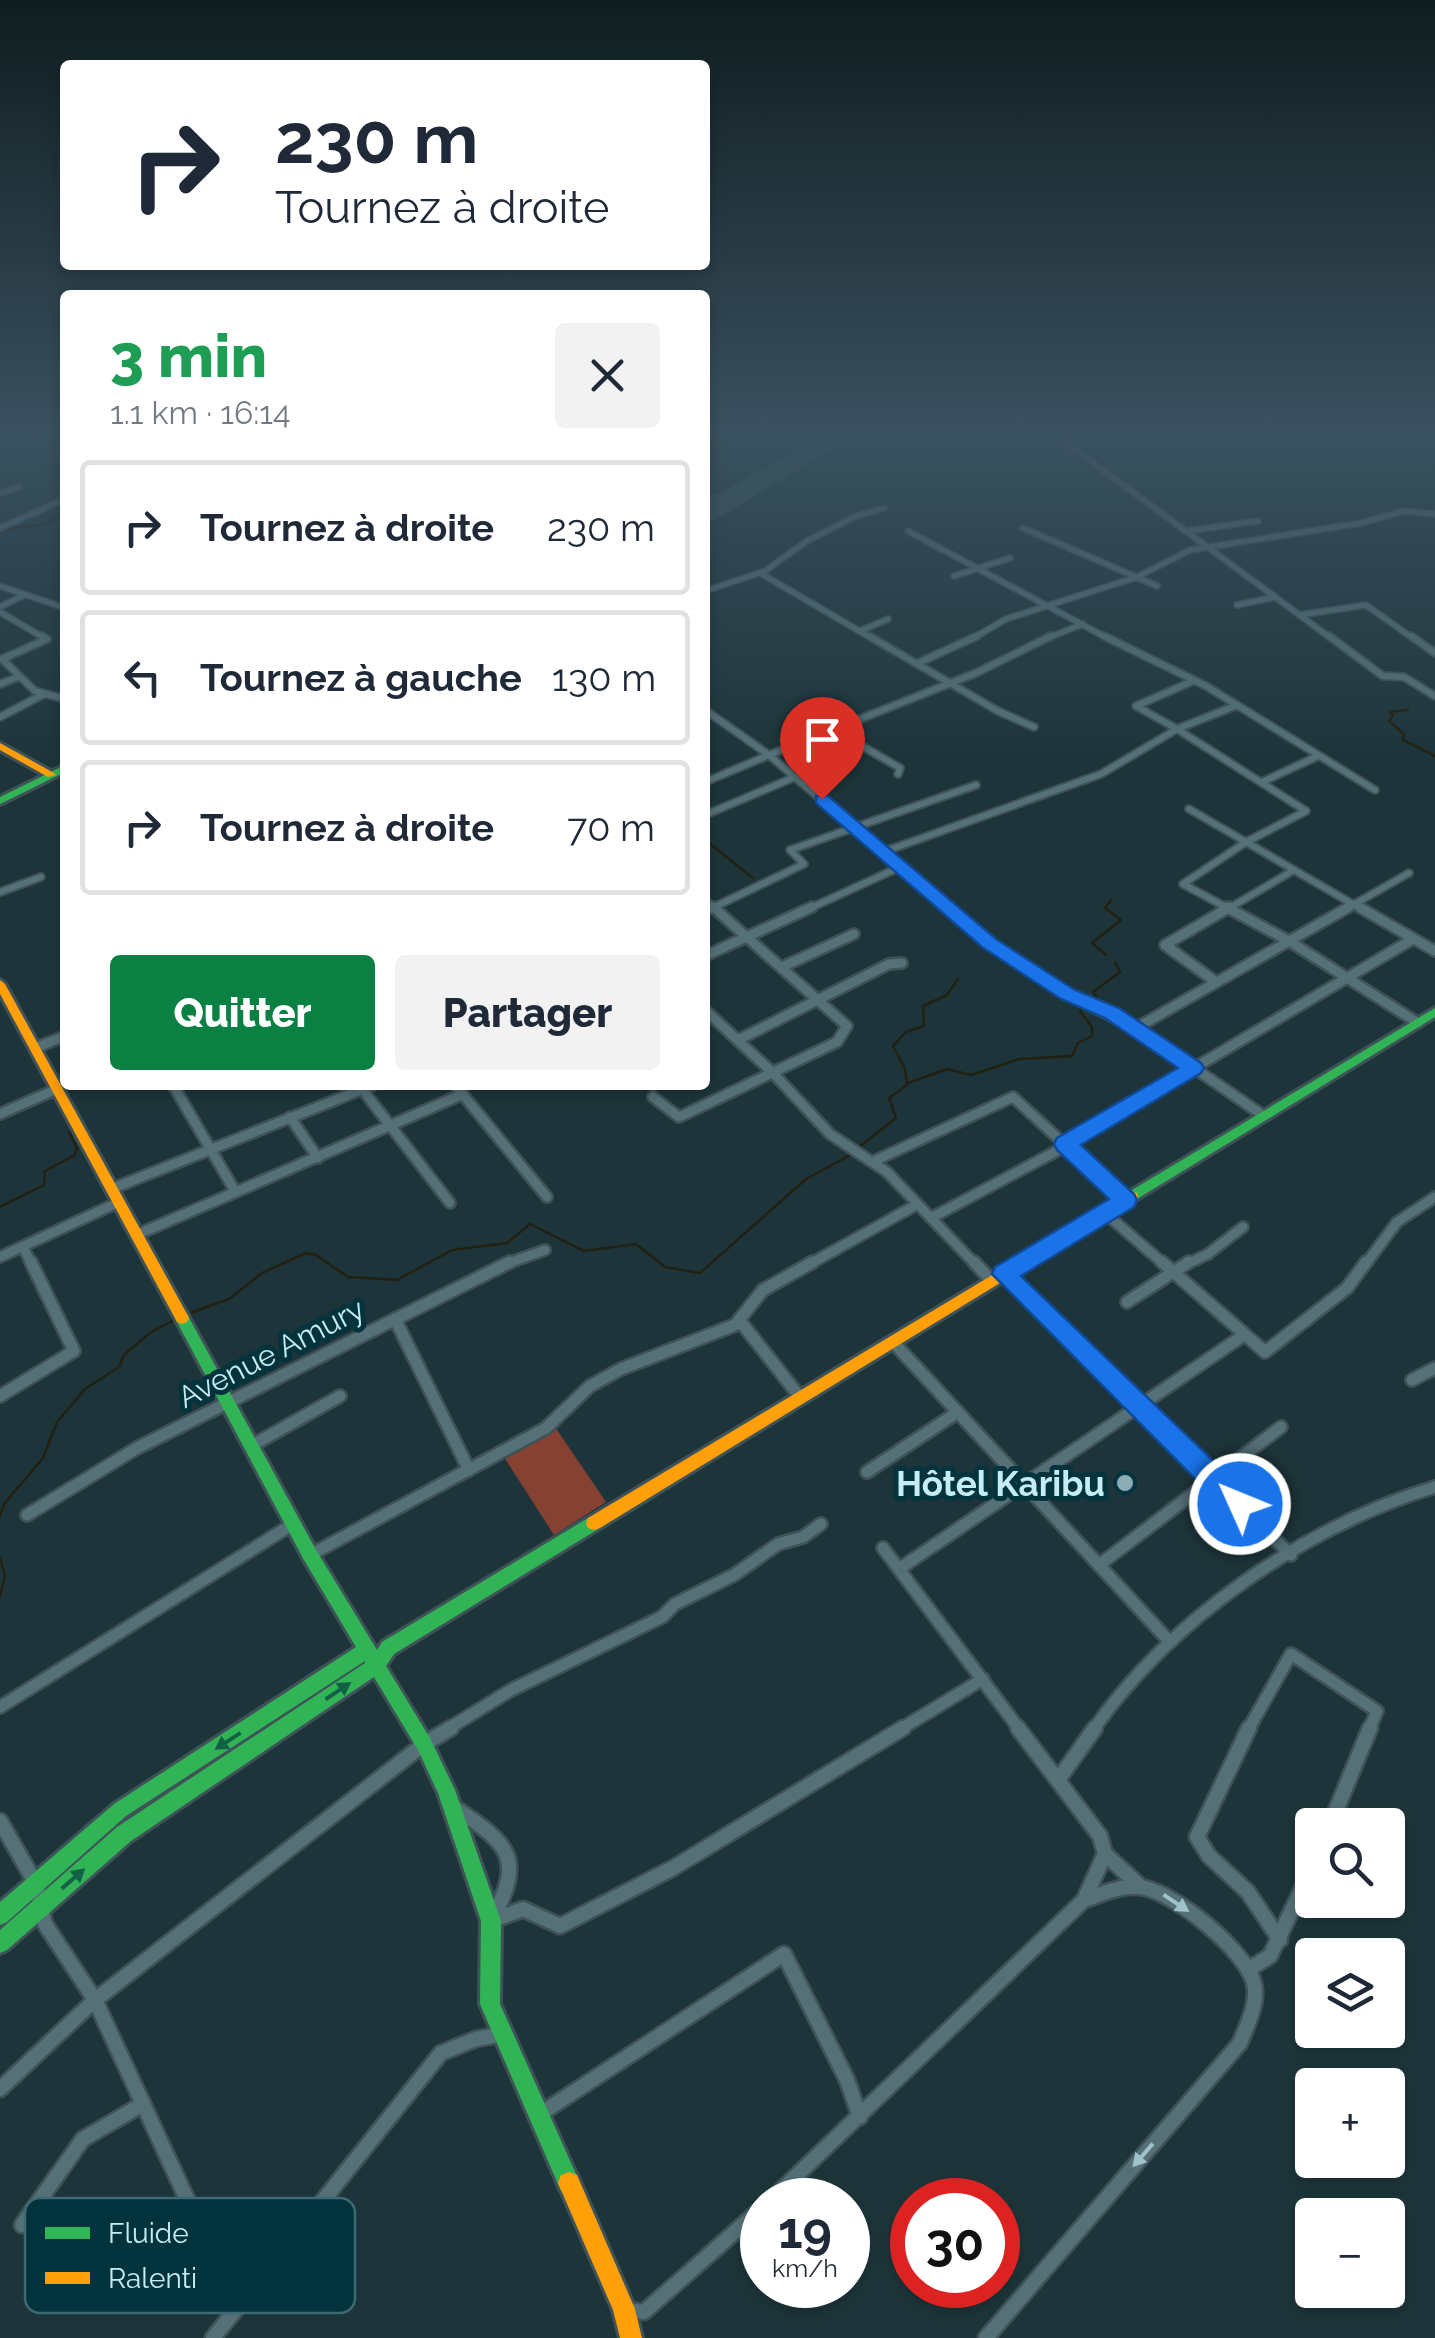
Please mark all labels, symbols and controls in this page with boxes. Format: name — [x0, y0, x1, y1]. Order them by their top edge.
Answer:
text: 230 m — [275, 97, 479, 179]
icon: right — [110, 100, 240, 230]
text: Tournez à droite — [275, 181, 609, 234]
text: 3 min — [110, 321, 267, 391]
button: close — [555, 323, 660, 428]
text: 1.1 km · 16:14 — [110, 394, 291, 431]
icon: right — [115, 500, 170, 555]
text: Tournez à droite — [200, 505, 494, 550]
text: 230 m — [547, 505, 655, 550]
icon: left — [115, 650, 170, 705]
text: Tournez à gauche — [200, 655, 522, 700]
text: 130 m — [552, 655, 656, 700]
pin — [780, 697, 865, 800]
icon: arrive — [795, 712, 850, 767]
icon: right — [115, 800, 170, 855]
text: Tournez à droite — [200, 805, 494, 850]
text: 70 m — [567, 805, 655, 850]
button: Quitter — [110, 955, 375, 1070]
button: Partager — [395, 955, 660, 1070]
street label: Avenue Amury — [172, 1291, 370, 1415]
position arrow — [1188, 1452, 1292, 1556]
place label: Hôtel Karibu — [896, 1463, 1105, 1504]
marker: Hôtel Karibu — [1114, 1472, 1136, 1494]
one-way arrow — [325, 1682, 352, 1701]
one-way arrow — [214, 1731, 241, 1749]
map controls — [1295, 1808, 1405, 2308]
button: search — [1295, 1808, 1405, 1918]
one-way arrow — [61, 1868, 86, 1890]
one-way arrow — [1162, 1893, 1189, 1912]
button: layers — [1295, 1938, 1405, 2048]
button: + — [1295, 2068, 1405, 2178]
one-way arrow — [1133, 2143, 1154, 2168]
speed limit sign: 30 — [890, 2178, 1020, 2308]
legend — [25, 2198, 355, 2313]
button: − — [1295, 2198, 1405, 2308]
text: 19 — [778, 2201, 832, 2260]
text: Fluide — [108, 2217, 189, 2250]
text: km/h — [772, 2253, 838, 2283]
text: Ralenti — [108, 2262, 197, 2295]

